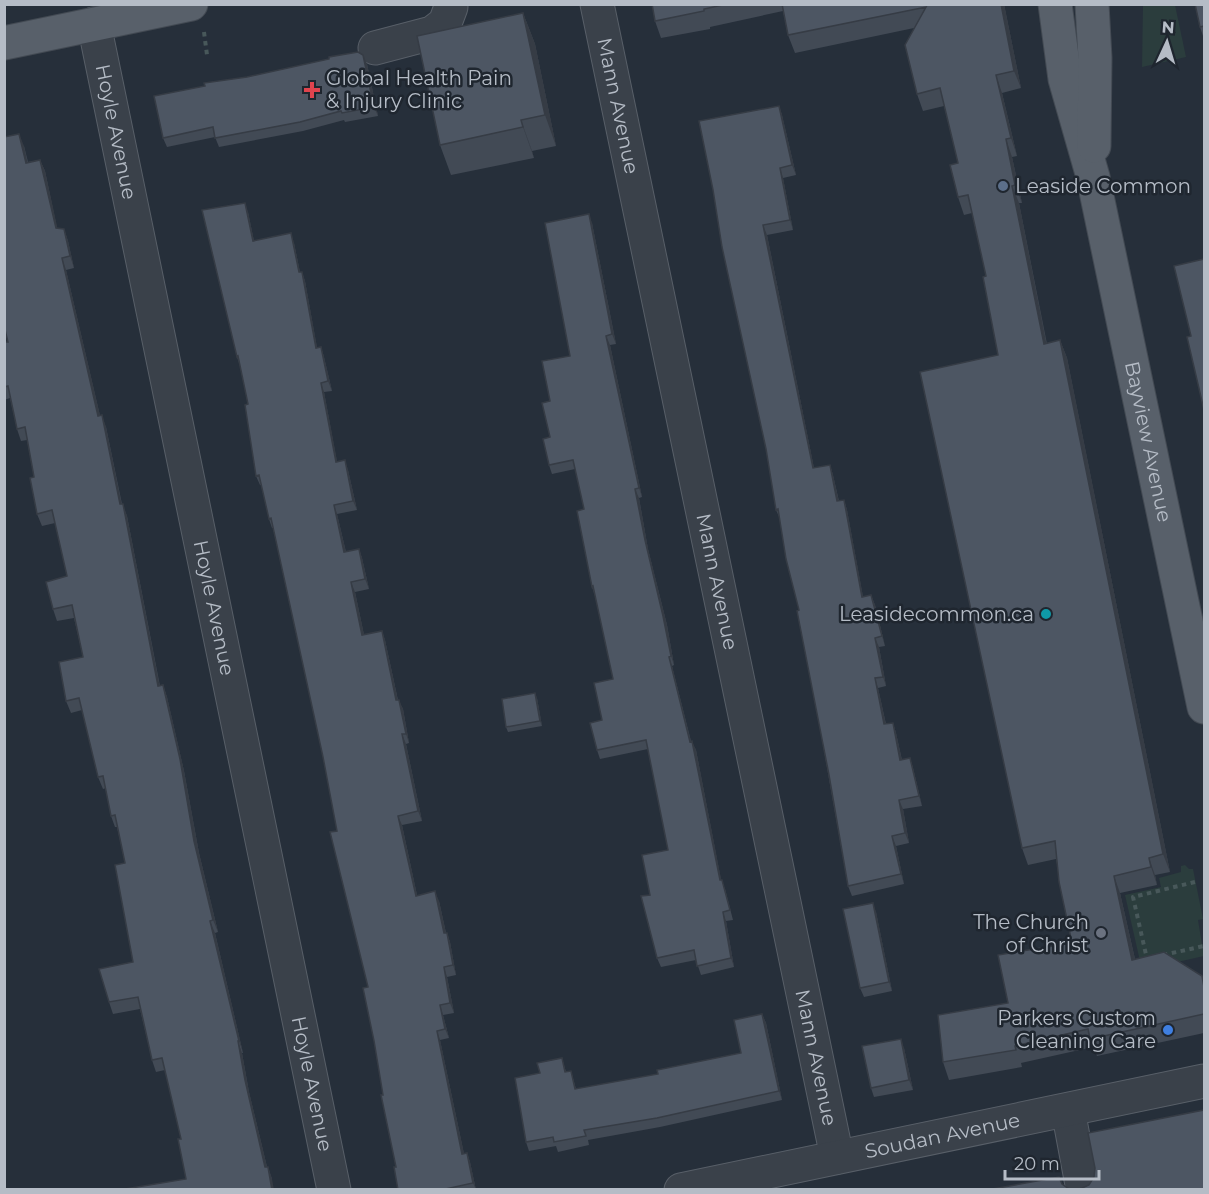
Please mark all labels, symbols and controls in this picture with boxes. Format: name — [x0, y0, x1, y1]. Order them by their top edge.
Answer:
north arrow — [1137, 12, 1197, 72]
text: N — [1161, 18, 1175, 37]
street label: Mann Avenue — [592, 35, 644, 176]
street label: Hoyle Avenue — [91, 62, 142, 202]
place label: Global Health Pain & Injury Clinic — [326, 66, 512, 113]
marker: Global Health Pain & Injury Clinic — [303, 81, 321, 99]
place label: Leaside Common — [1015, 174, 1191, 198]
marker: Leaside Common — [996, 179, 1010, 193]
street label: Bayview Avenue — [1120, 359, 1177, 524]
street label: Mann Avenue — [691, 511, 743, 652]
street label: Hoyle Avenue — [189, 538, 240, 678]
place label: Leasidecommon.ca — [839, 602, 1034, 626]
marker: Leasidecommon.ca — [1039, 607, 1053, 621]
place label: The Church of Christ — [973, 910, 1089, 957]
marker: The Church of Christ — [1094, 926, 1108, 940]
street label: Mann Avenue — [790, 987, 842, 1128]
place label: Parkers Custom Cleaning Care — [997, 1006, 1156, 1053]
street label: Hoyle Avenue — [287, 1014, 338, 1154]
marker: Parkers Custom Cleaning Care — [1161, 1023, 1175, 1037]
street label: Soudan Avenue — [863, 1108, 1022, 1163]
scale bar — [1005, 1143, 1100, 1181]
text: 20 m — [1014, 1153, 1060, 1175]

